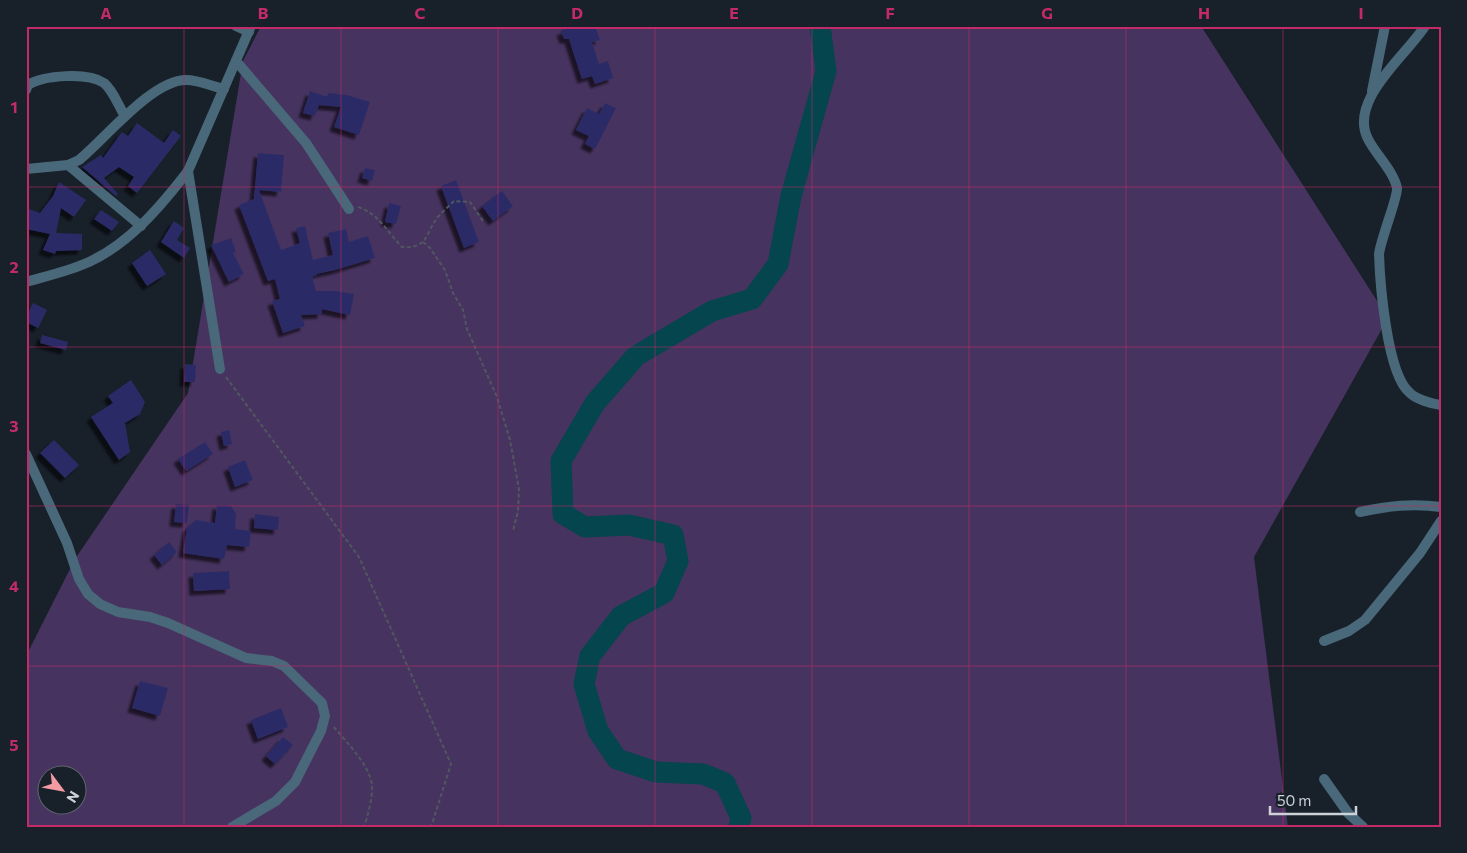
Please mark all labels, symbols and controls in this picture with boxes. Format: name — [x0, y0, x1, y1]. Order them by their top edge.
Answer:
text: A — [100, 3, 112, 22]
text: B — [258, 3, 269, 22]
text: C — [415, 3, 426, 22]
text: D — [571, 3, 583, 22]
text: E — [729, 3, 739, 22]
text: F — [885, 3, 895, 22]
text: G — [1041, 3, 1053, 22]
text: H — [1198, 3, 1210, 22]
text: I — [1358, 3, 1364, 22]
text: 1 — [10, 97, 18, 116]
text: 2 — [9, 257, 19, 276]
text: 3 — [9, 416, 19, 435]
text: 4 — [9, 576, 19, 595]
text: 5 — [9, 735, 19, 754]
north arrow — [38, 766, 88, 816]
scale bar — [1270, 783, 1356, 815]
text: N — [63, 788, 83, 806]
text: 50 m — [1277, 791, 1311, 809]

